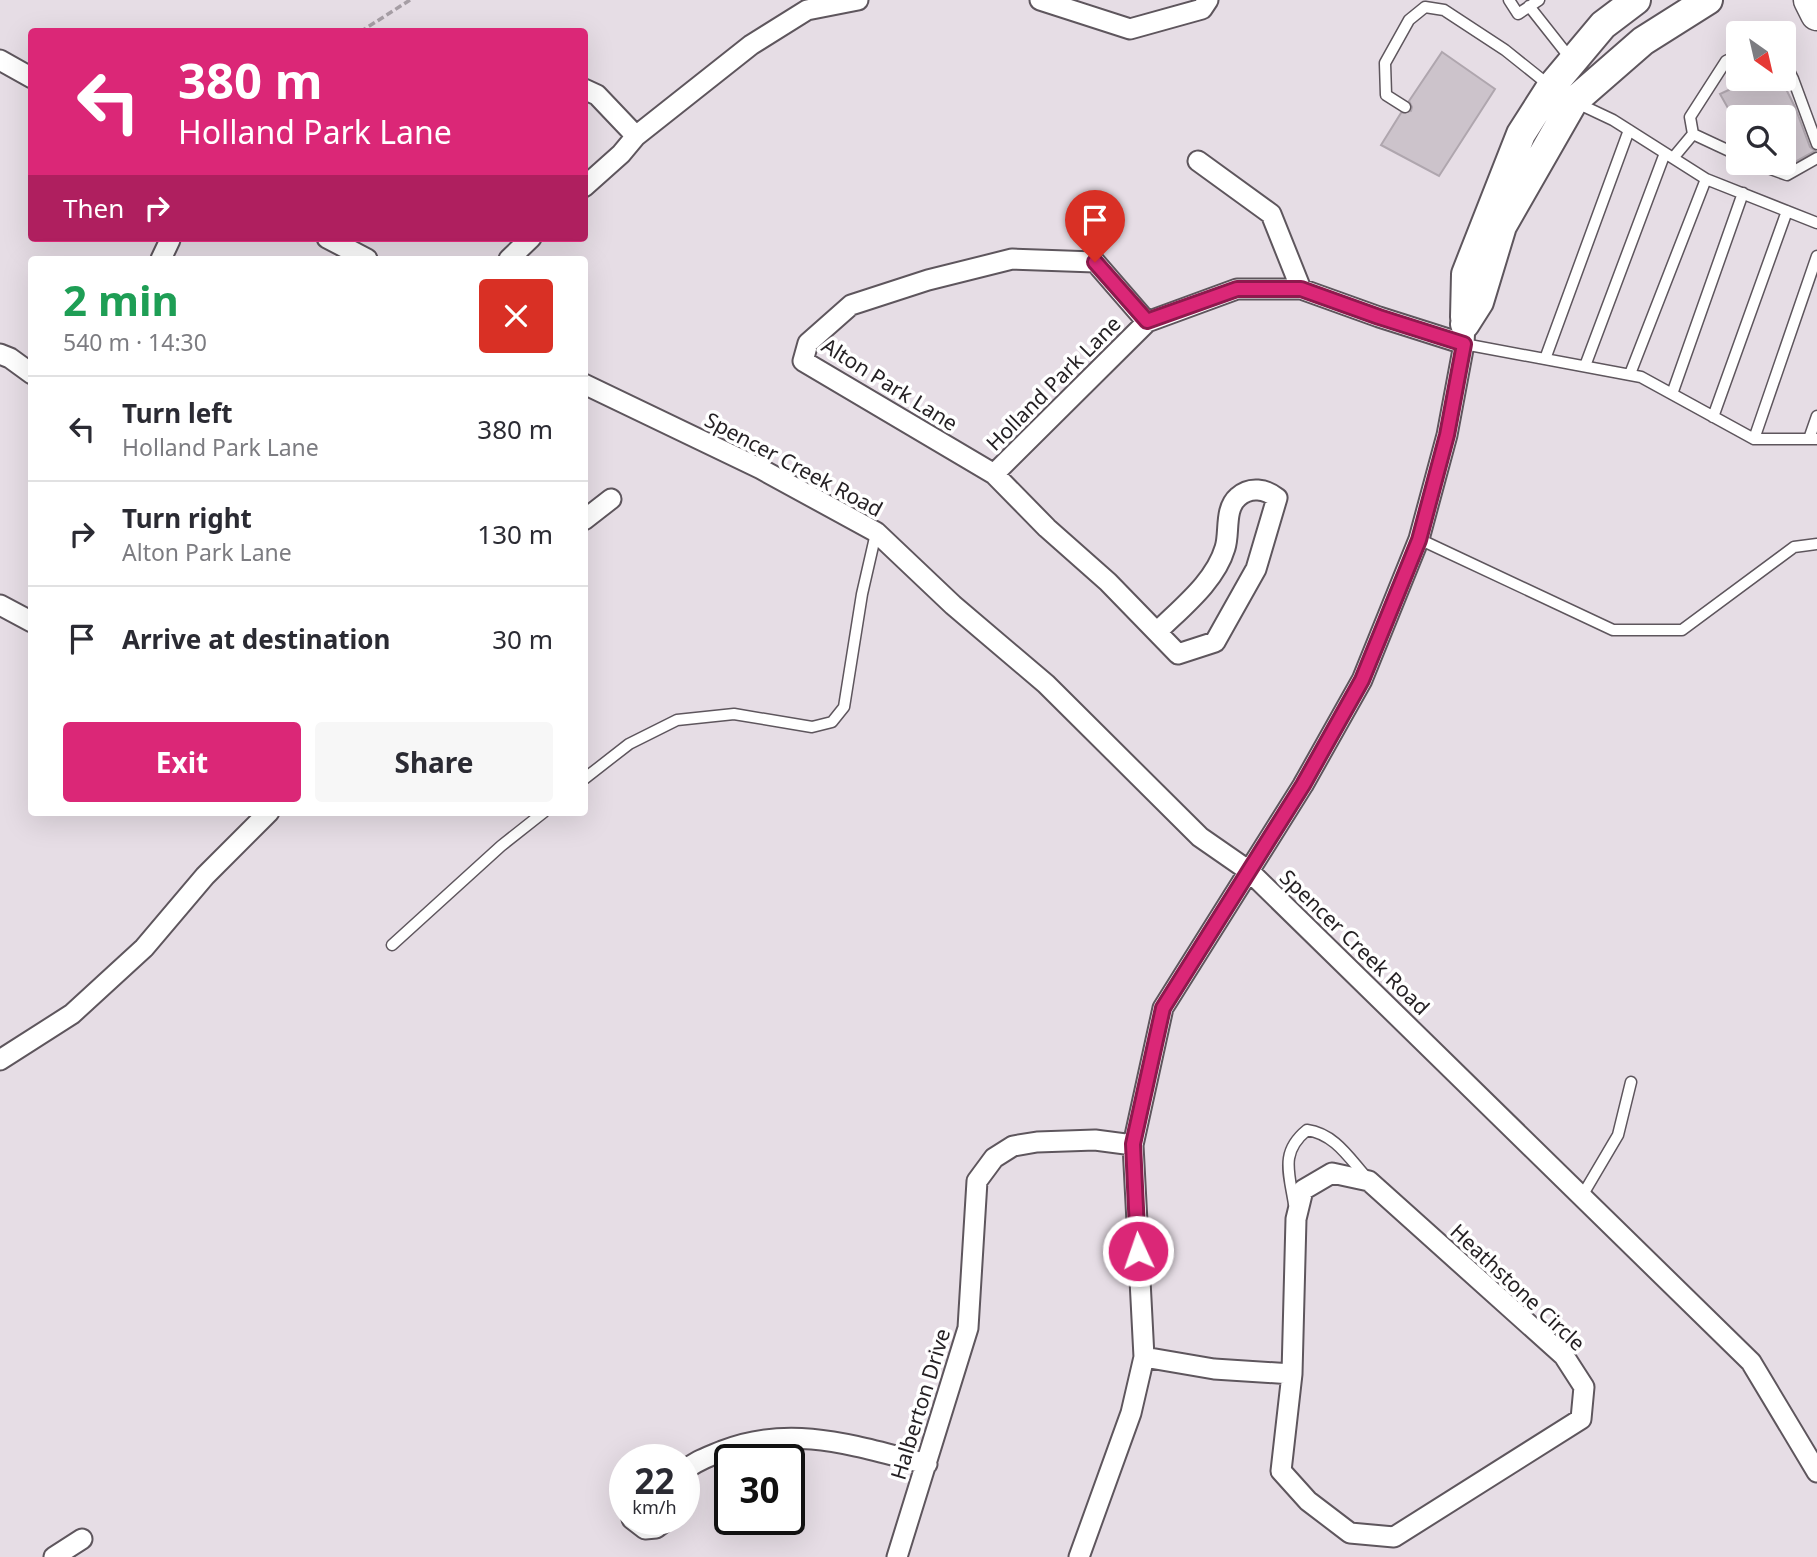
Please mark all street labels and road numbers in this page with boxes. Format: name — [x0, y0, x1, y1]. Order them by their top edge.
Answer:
street label: Holland Park Lane — [980, 310, 1126, 456]
street label: Alton Park Lane — [817, 331, 963, 437]
street label: Spencer Creek Road — [700, 405, 888, 523]
street label: Spencer Creek Road — [1274, 863, 1436, 1021]
street label: Heathstone Circle — [1445, 1217, 1591, 1357]
street label: Halberton Drive — [884, 1325, 956, 1483]

